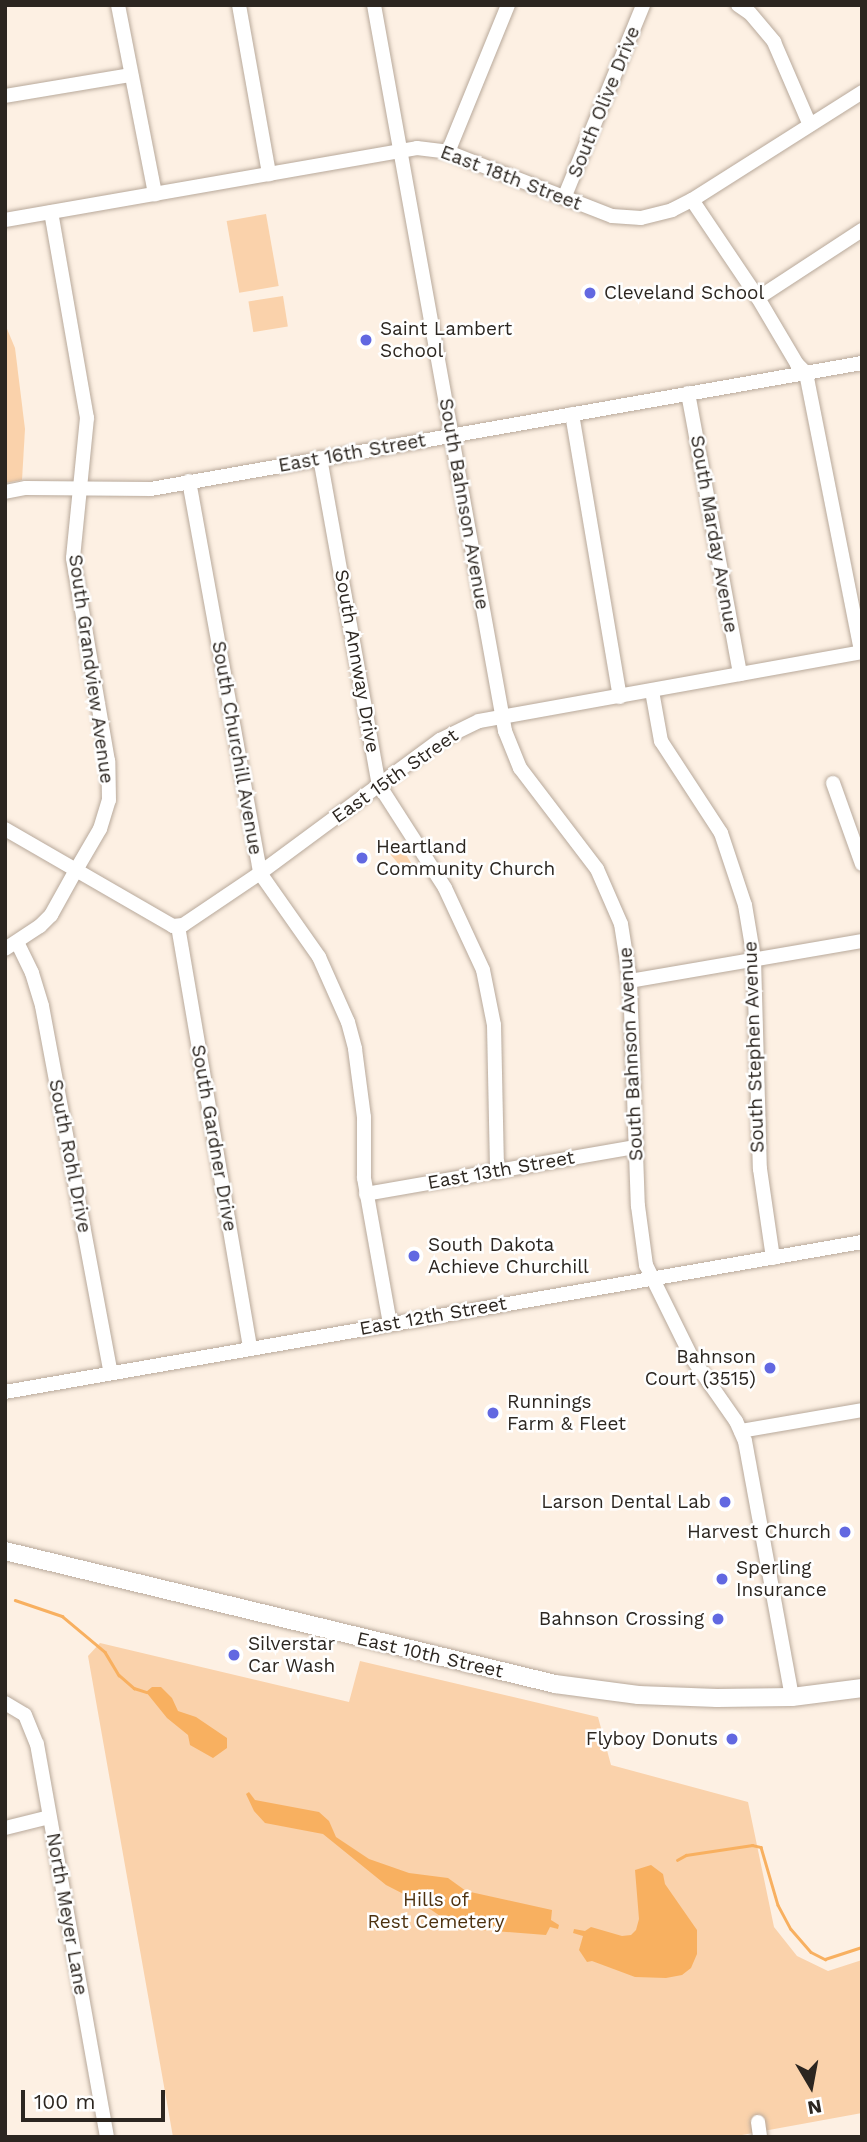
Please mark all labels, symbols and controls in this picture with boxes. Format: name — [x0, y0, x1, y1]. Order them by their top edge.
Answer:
street label: South Olive Drive — [563, 23, 645, 181]
street label: East 18th Street — [437, 141, 585, 215]
place label: Cleveland School — [604, 282, 764, 304]
marker: Cleveland School — [582, 285, 598, 301]
place label: Saint Lambert School — [380, 318, 512, 362]
marker: Saint Lambert School — [358, 332, 374, 348]
street label: South Bahnson Avenue — [434, 396, 494, 612]
street label: East 16th Street — [276, 429, 428, 477]
street label: South Marday Avenue — [685, 433, 743, 635]
street label: South Grandview Avenue — [64, 552, 118, 786]
street label: South Annway Drive — [330, 567, 384, 755]
street label: South Churchill Avenue — [207, 639, 267, 857]
street label: East 15th Street — [327, 724, 463, 828]
place label: Heartland Community Church — [376, 836, 556, 880]
marker: Heartland Community Church — [354, 850, 370, 866]
street label: South Stephen Avenue — [739, 940, 769, 1154]
street label: South Bahnson Avenue — [614, 946, 648, 1162]
street label: South Gardner Drive — [186, 1043, 242, 1233]
street label: South Rohl Drive — [44, 1077, 96, 1235]
street label: East 13th Street — [426, 1146, 576, 1194]
place label: South Dakota Achieve Churchill — [428, 1234, 589, 1278]
marker: South Dakota Achieve Churchill — [406, 1248, 422, 1264]
street label: East 12th Street — [358, 1292, 508, 1340]
place label: Bahnson Court (3515) — [645, 1346, 756, 1390]
marker: Bahnson Court (3515) — [762, 1360, 778, 1376]
place label: Runnings Farm & Fleet — [507, 1391, 626, 1435]
marker: Runnings Farm & Fleet — [485, 1405, 501, 1421]
place label: Larson Dental Lab — [541, 1491, 711, 1513]
marker: Larson Dental Lab — [717, 1494, 733, 1510]
place label: Harvest Church — [687, 1521, 831, 1543]
marker: Harvest Church — [837, 1524, 853, 1540]
place label: Sperling Insurance — [736, 1557, 827, 1601]
marker: Sperling Insurance — [714, 1571, 730, 1587]
place label: Bahnson Crossing — [539, 1608, 704, 1630]
marker: Bahnson Crossing — [710, 1611, 726, 1627]
street label: East 10th Street — [354, 1627, 506, 1683]
place label: Silverstar Car Wash — [248, 1633, 336, 1677]
marker: Silverstar Car Wash — [226, 1647, 242, 1663]
place label: Flyboy Donuts — [585, 1728, 718, 1750]
marker: Flyboy Donuts — [724, 1731, 740, 1747]
street label: North Meyer Lane — [41, 1831, 93, 1997]
park label: Hills of Rest Cemetery — [368, 1889, 504, 1933]
north arrow — [776, 2051, 846, 2121]
scale bar — [24, 2076, 168, 2120]
text: 100 m — [34, 2089, 96, 2114]
text: N — [806, 2095, 824, 2120]

